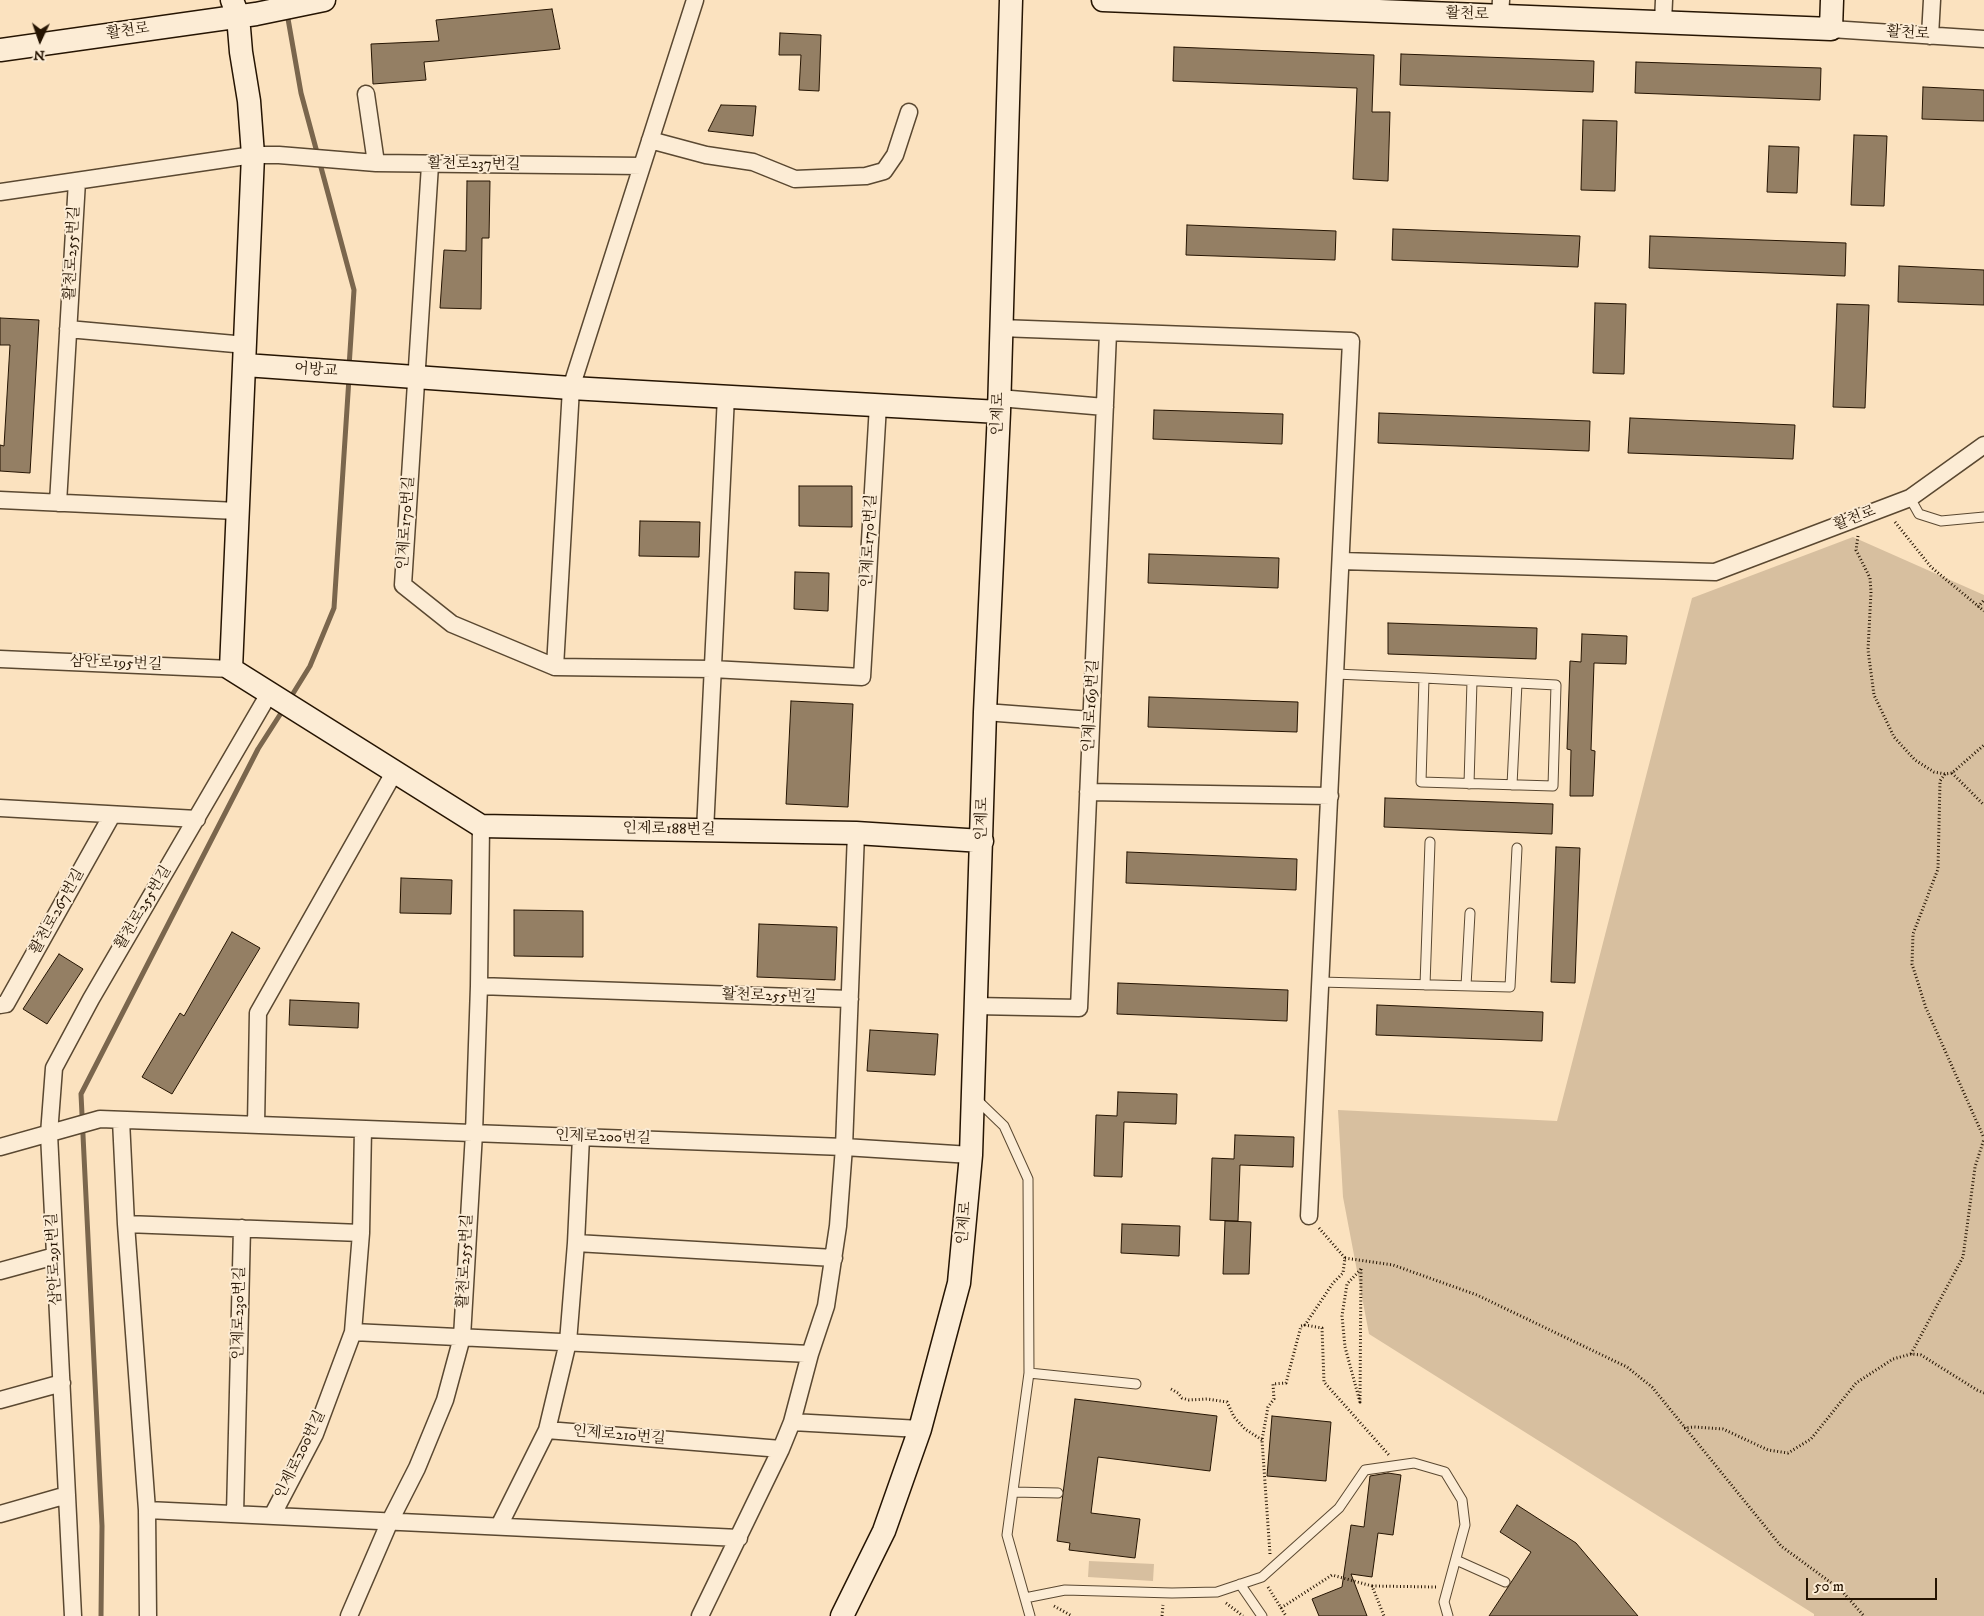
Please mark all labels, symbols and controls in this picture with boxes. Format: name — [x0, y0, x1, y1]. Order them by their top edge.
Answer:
street label: 활천로 — [1445, 5, 1489, 25]
north arrow — [15, 15, 65, 65]
street label: 활천로 — [105, 20, 151, 44]
street label: 활천로 — [1886, 24, 1930, 44]
text: N — [33, 46, 45, 64]
street label: 활천로237번길 — [427, 155, 521, 175]
street label: 활천로255번길 — [62, 205, 84, 301]
street label: 어방교 — [294, 361, 338, 381]
street label: 인제로 — [989, 392, 1009, 436]
street label: 인제로170번길 — [395, 476, 419, 570]
street label: 인제로170번길 — [859, 494, 881, 588]
street label: 활천로 — [1831, 503, 1879, 535]
street label: 삼안로195번길 — [69, 653, 163, 675]
street label: 인제로169번길 — [1081, 659, 1103, 753]
street label: 인제로 — [973, 797, 993, 841]
street label: 인제로188번길 — [622, 820, 716, 840]
street label: 활천로255번길 — [112, 863, 176, 953]
street label: 활천로267번길 — [27, 866, 89, 958]
street label: 활천로255번길 — [721, 986, 817, 1008]
street label: 인제로200번길 — [555, 1127, 651, 1149]
street label: 인제로 — [954, 1201, 976, 1245]
street label: 삼안로291번길 — [44, 1212, 66, 1306]
street label: 활천로255번길 — [455, 1213, 477, 1309]
street label: 인제로230번길 — [230, 1266, 250, 1360]
street label: 인제로200번길 — [272, 1408, 330, 1502]
street label: 인제로210번길 — [572, 1423, 666, 1449]
scale bar — [1809, 1568, 1940, 1600]
text: 50 m — [1814, 1577, 1844, 1596]

